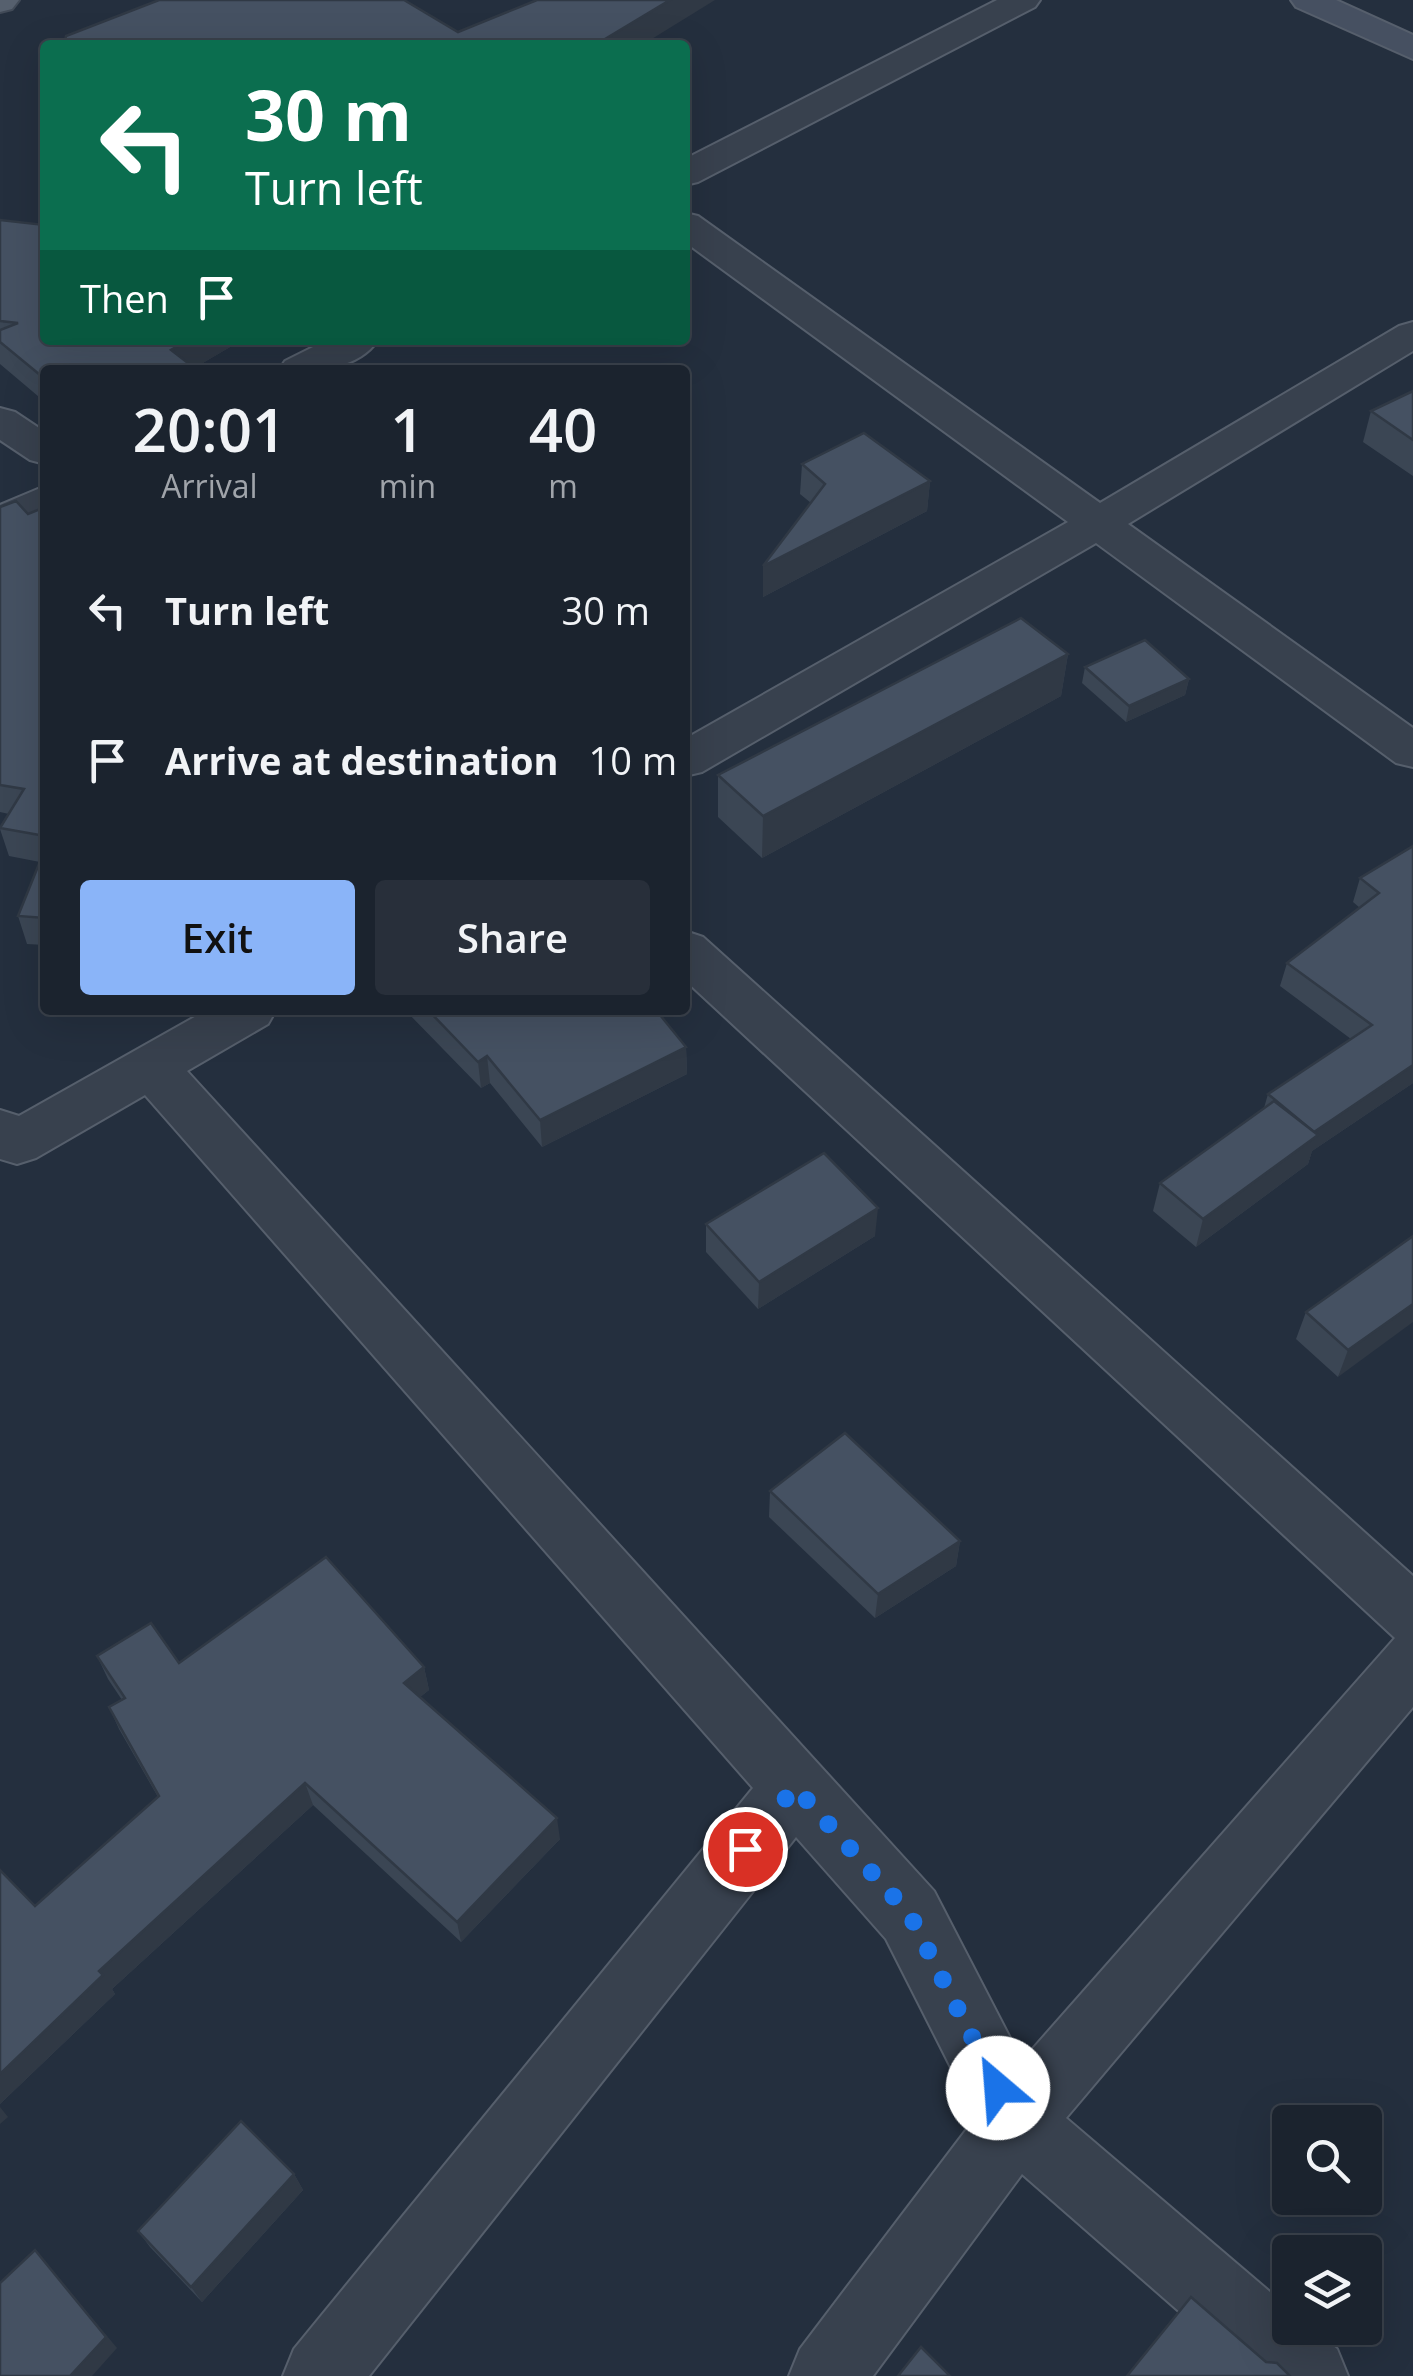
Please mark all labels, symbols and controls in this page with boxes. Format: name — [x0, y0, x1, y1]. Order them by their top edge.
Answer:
text: 30 m — [245, 66, 412, 162]
icon: left — [80, 80, 210, 210]
text: Turn left — [245, 157, 423, 218]
icon: arrive — [189, 270, 244, 325]
text: Then — [80, 272, 169, 324]
text: 20:01 — [133, 388, 286, 470]
text: 1 — [390, 388, 425, 470]
text: 40 — [529, 388, 597, 470]
text: Arrival — [161, 464, 258, 507]
text: min — [379, 464, 436, 507]
text: m — [548, 464, 578, 507]
icon: left — [80, 583, 135, 638]
text: Turn left — [165, 584, 329, 636]
text: 30 m — [561, 584, 650, 636]
icon: arrive — [80, 733, 135, 788]
text: Arrive at destination — [165, 734, 559, 786]
text: 10 m — [589, 734, 677, 786]
button: Exit — [80, 880, 355, 995]
button: Share — [375, 880, 650, 995]
pin — [703, 1807, 788, 1892]
icon: arrive — [718, 1822, 773, 1877]
position arrow — [946, 2036, 1050, 2140]
map controls — [1272, 2105, 1382, 2345]
button: search — [1272, 2105, 1382, 2215]
button: layers — [1272, 2235, 1382, 2345]

